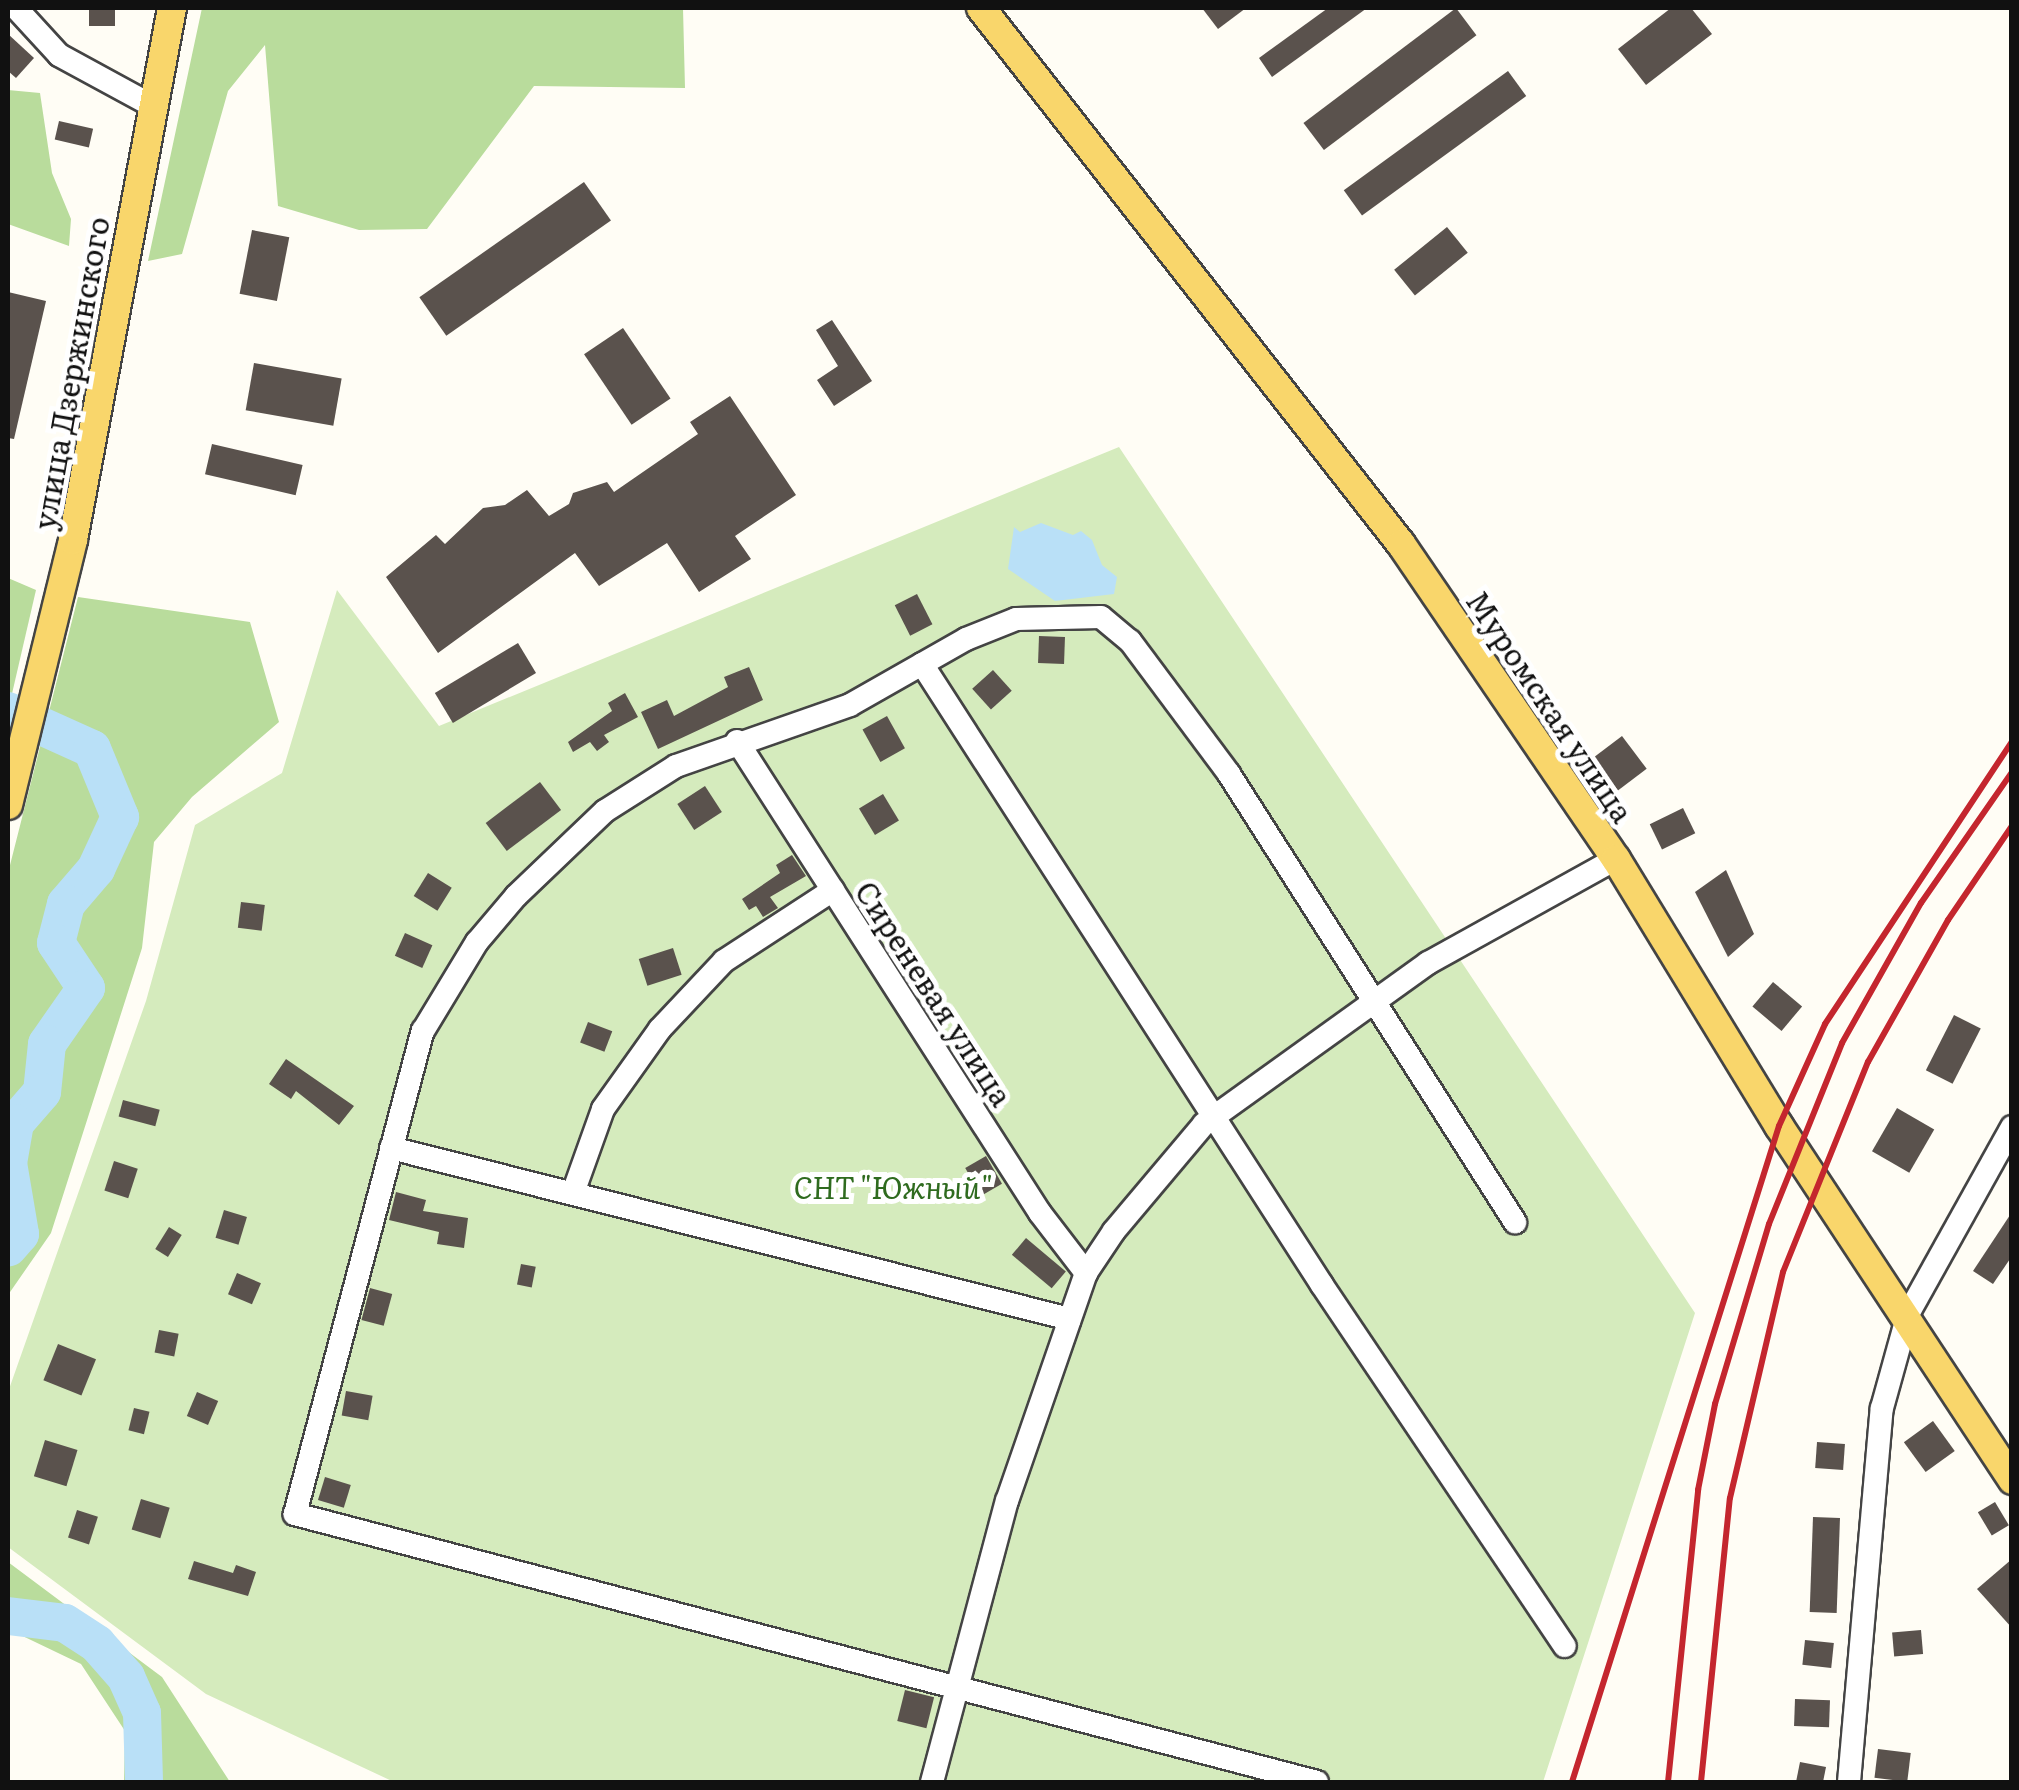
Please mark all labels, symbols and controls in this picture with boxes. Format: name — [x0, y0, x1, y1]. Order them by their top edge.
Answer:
street label: улица Дзержинского — [25, 214, 115, 532]
street label: Муромская улица — [1460, 583, 1642, 829]
street label: Сиреневая улица — [849, 874, 1021, 1112]
park label: СНТ "Южный" — [794, 1168, 992, 1204]

